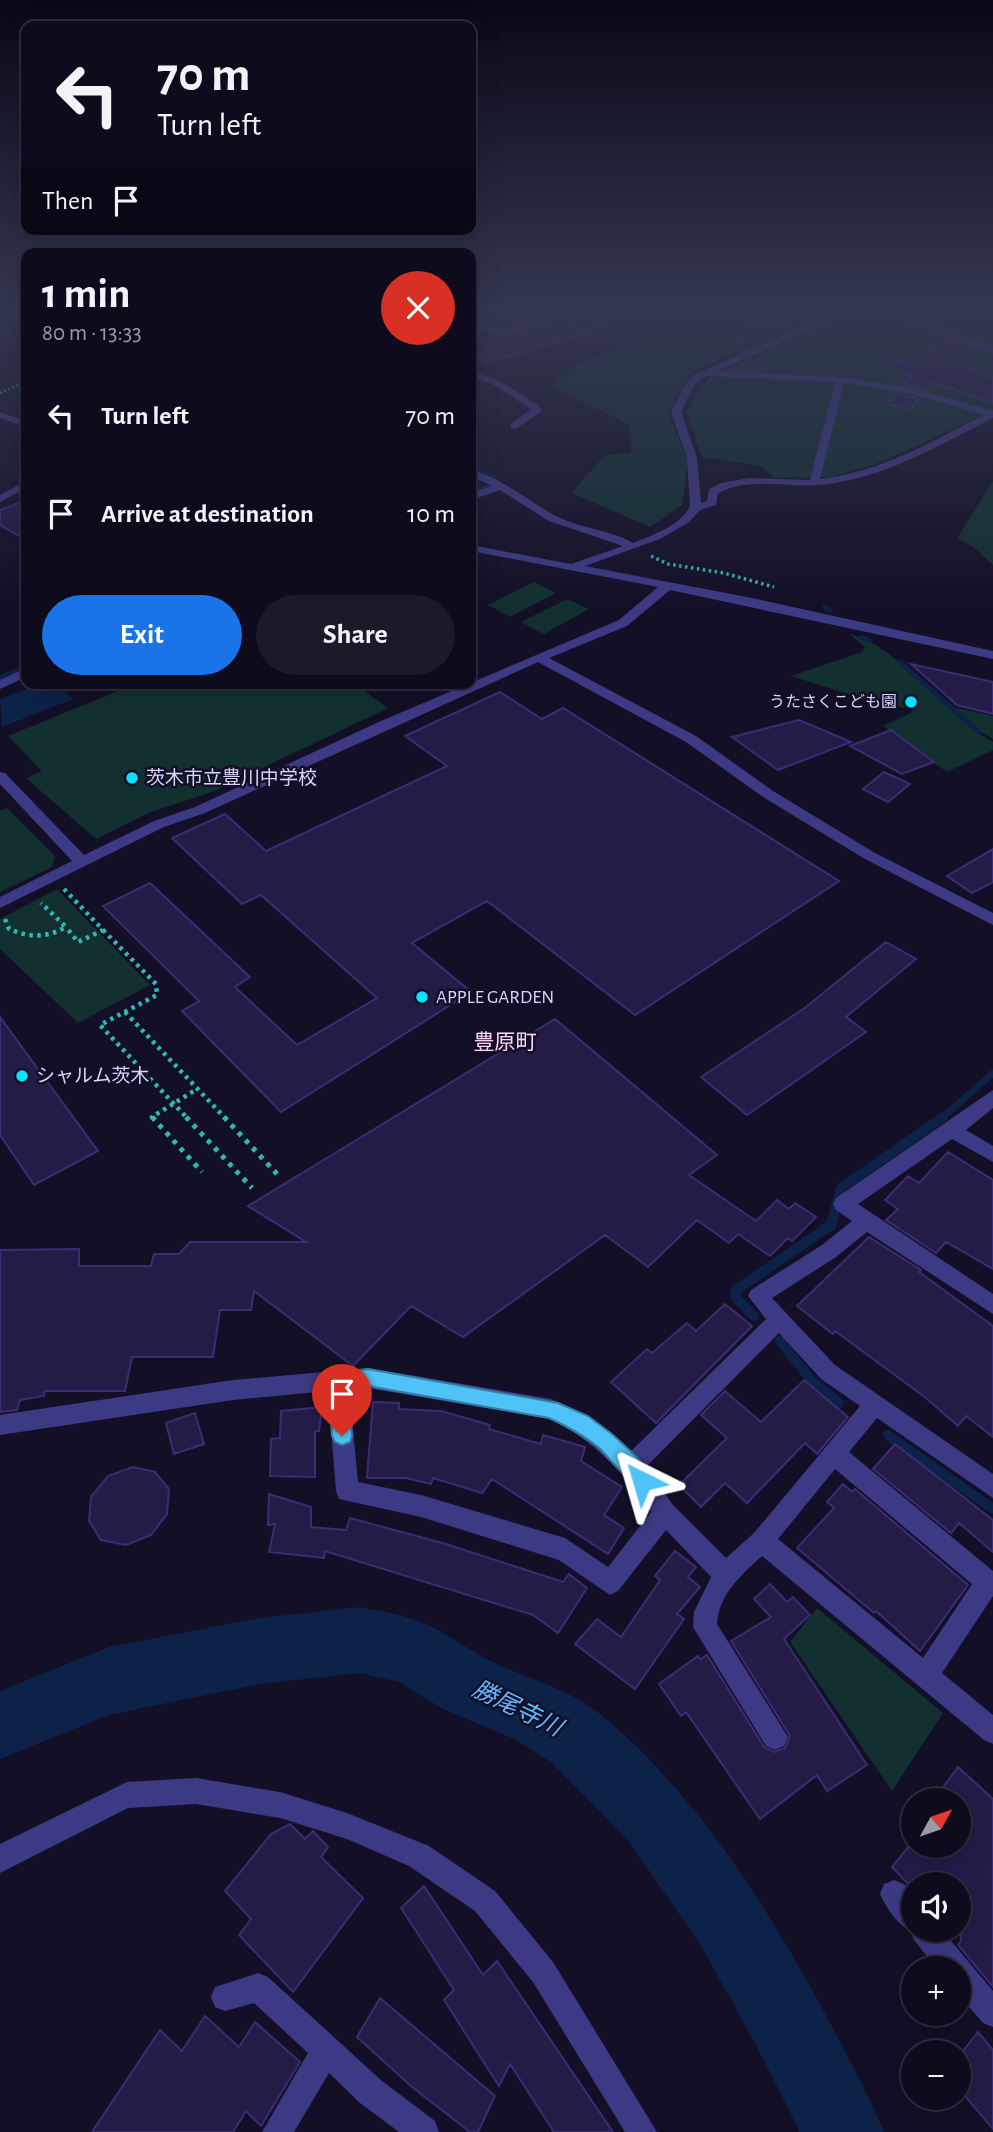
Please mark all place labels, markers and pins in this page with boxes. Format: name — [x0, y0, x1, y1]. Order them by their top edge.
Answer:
place label: うたさくこども園 — [769, 693, 897, 710]
marker: うたさくこども園 — [903, 694, 919, 710]
place label: 茨木市立豊川中学校 — [146, 767, 317, 788]
marker: 茨木市立豊川中学校 — [124, 770, 140, 786]
place label: APPLE GARDEN — [436, 988, 554, 1007]
marker: APPLE GARDEN — [414, 989, 430, 1005]
place label: シャルム茨木 — [36, 1066, 150, 1086]
marker: シャルム茨木 — [14, 1068, 30, 1084]
pin — [312, 1364, 372, 1436]

